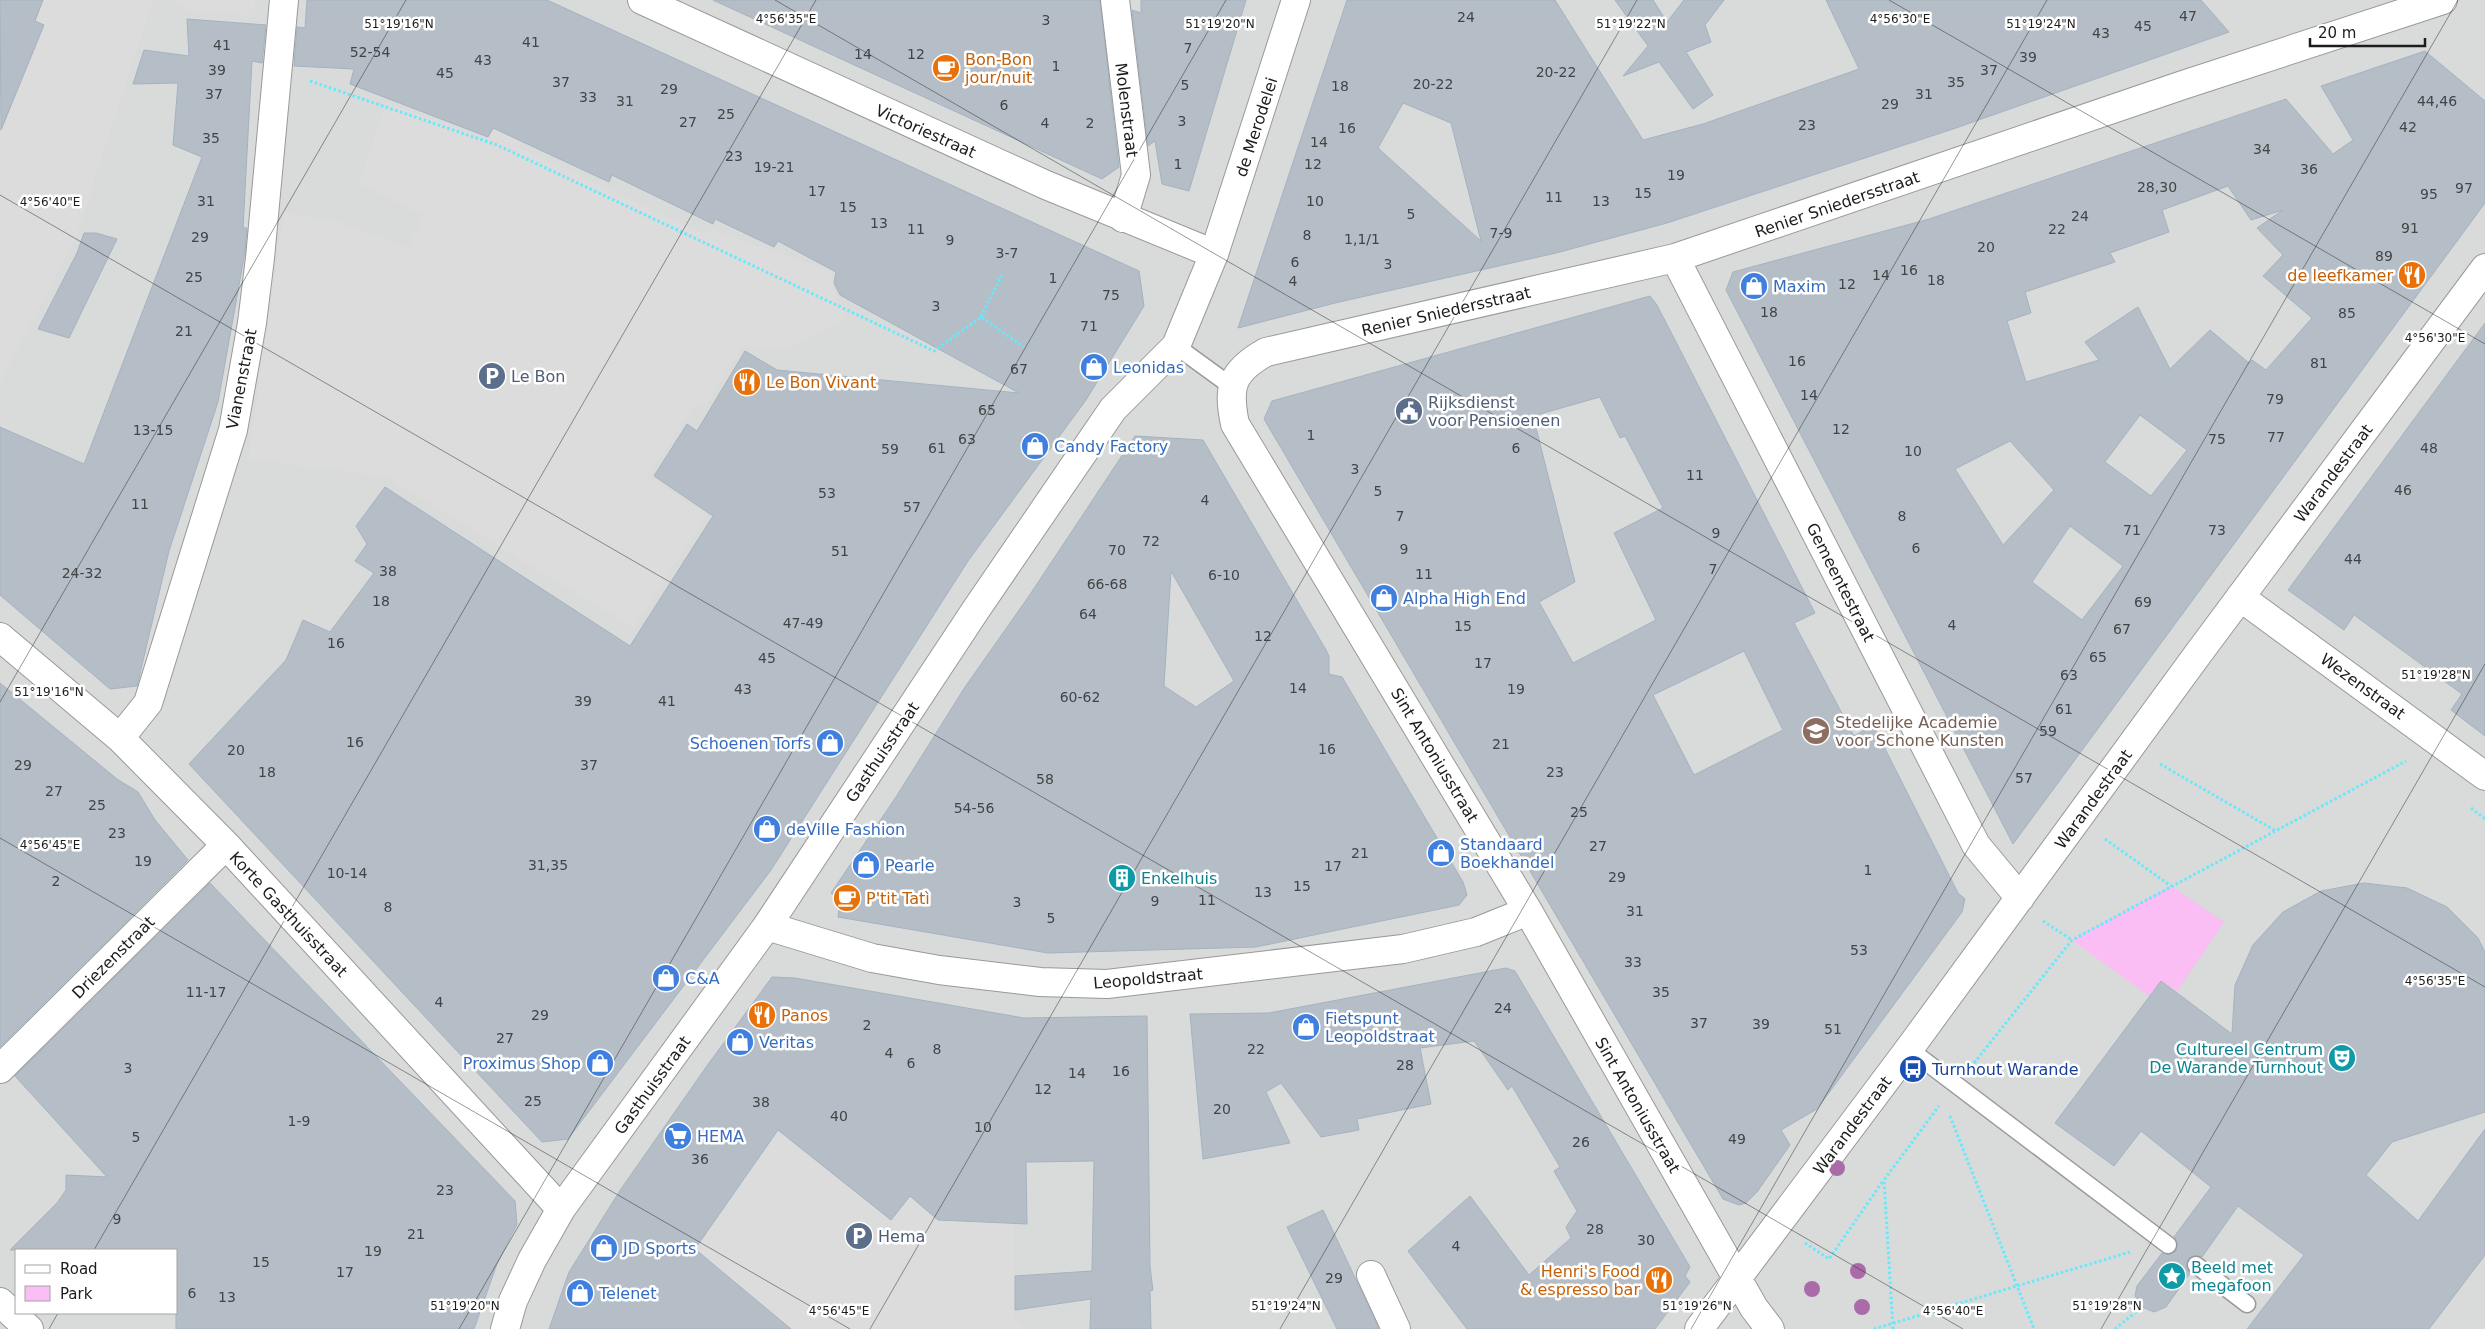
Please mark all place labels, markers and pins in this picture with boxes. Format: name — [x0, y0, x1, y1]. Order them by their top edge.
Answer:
place label: Bon-Bon jour/nuit — [964, 50, 1032, 87]
cafe icon: Bon-Bon jour/nuit — [931, 53, 961, 83]
restaurant icon: de leefkamer — [2397, 260, 2427, 290]
place label: de leefkamer — [2287, 266, 2393, 285]
shop icon: Maxim — [1739, 271, 1769, 301]
place label: Maxim — [1773, 277, 1826, 296]
shop icon: Leonidas — [1079, 352, 1109, 382]
place label: Leonidas — [1113, 358, 1184, 377]
parking icon: Le Bon — [477, 361, 507, 391]
place label: Le Bon — [511, 367, 565, 386]
restaurant icon: Le Bon Vivant — [732, 367, 762, 397]
place label: Le Bon Vivant — [766, 373, 876, 392]
place label: Rijksdienst voor Pensioenen — [1428, 393, 1560, 430]
public building icon: Rijksdienst voor Pensioenen — [1394, 396, 1424, 426]
shop icon: Candy Factory — [1020, 431, 1050, 461]
place label: Candy Factory — [1054, 437, 1168, 456]
shop icon: Alpha High End — [1369, 583, 1399, 613]
place label: Alpha High End — [1403, 589, 1526, 608]
place label: Stedelijke Academie voor Schone Kunsten — [1835, 713, 2004, 750]
school or university icon: Stedelijke Academie voor Schone Kunsten — [1801, 716, 1831, 746]
shop icon: Schoenen Torfs — [815, 728, 845, 758]
place label: Schoenen Torfs — [690, 734, 811, 753]
shop icon: deVille Fashion — [752, 814, 782, 844]
place label: deVille Fashion — [786, 820, 905, 839]
place label: Standaard Boekhandel — [1460, 835, 1554, 872]
shop icon: Standaard Boekhandel — [1426, 838, 1456, 868]
shop icon: Pearle — [851, 850, 881, 880]
place label: Pearle — [885, 856, 935, 875]
building icon: Enkelhuis — [1107, 863, 1137, 893]
place label: Enkelhuis — [1141, 869, 1217, 888]
cafe icon: P'tit Tatì — [832, 883, 862, 913]
place label: P'tit Tatì — [866, 889, 930, 908]
shop icon: C&A — [651, 963, 681, 993]
place label: C&A — [685, 969, 720, 988]
restaurant icon: Panos — [747, 1000, 777, 1030]
place label: Panos — [781, 1006, 828, 1025]
place label: Fietspunt Leopoldstraat — [1325, 1009, 1435, 1046]
shop icon: Fietspunt Leopoldstraat — [1291, 1012, 1321, 1042]
shop icon: Veritas — [725, 1027, 755, 1057]
place label: Veritas — [759, 1033, 814, 1052]
place label: Cultureel Centrum De Warande Turnhout — [2149, 1040, 2323, 1077]
theatre icon: Cultureel Centrum De Warande Turnhout — [2327, 1043, 2357, 1073]
shop icon: Proximus Shop — [585, 1048, 615, 1078]
place label: Proximus Shop — [463, 1054, 581, 1073]
bus stop icon: Turnhout Warande — [1898, 1054, 1928, 1084]
place label: Turnhout Warande — [1931, 1060, 2078, 1079]
supermarket icon: HEMA — [663, 1121, 693, 1151]
place label: HEMA — [697, 1127, 744, 1146]
parking icon: Hema — [844, 1221, 874, 1251]
place label: Hema — [878, 1227, 925, 1246]
shop icon: JD Sports — [589, 1233, 619, 1263]
place label: JD Sports — [622, 1239, 696, 1258]
place label: Beeld met megafoon — [2191, 1258, 2273, 1295]
place icon: Beeld met megafoon — [2157, 1261, 2187, 1291]
place label: Henri's Food & espresso bar — [1520, 1262, 1640, 1299]
restaurant icon: Henri's Food & espresso bar — [1644, 1265, 1674, 1295]
shop icon: Telenet — [565, 1278, 595, 1308]
place label: Telenet — [598, 1284, 656, 1303]

